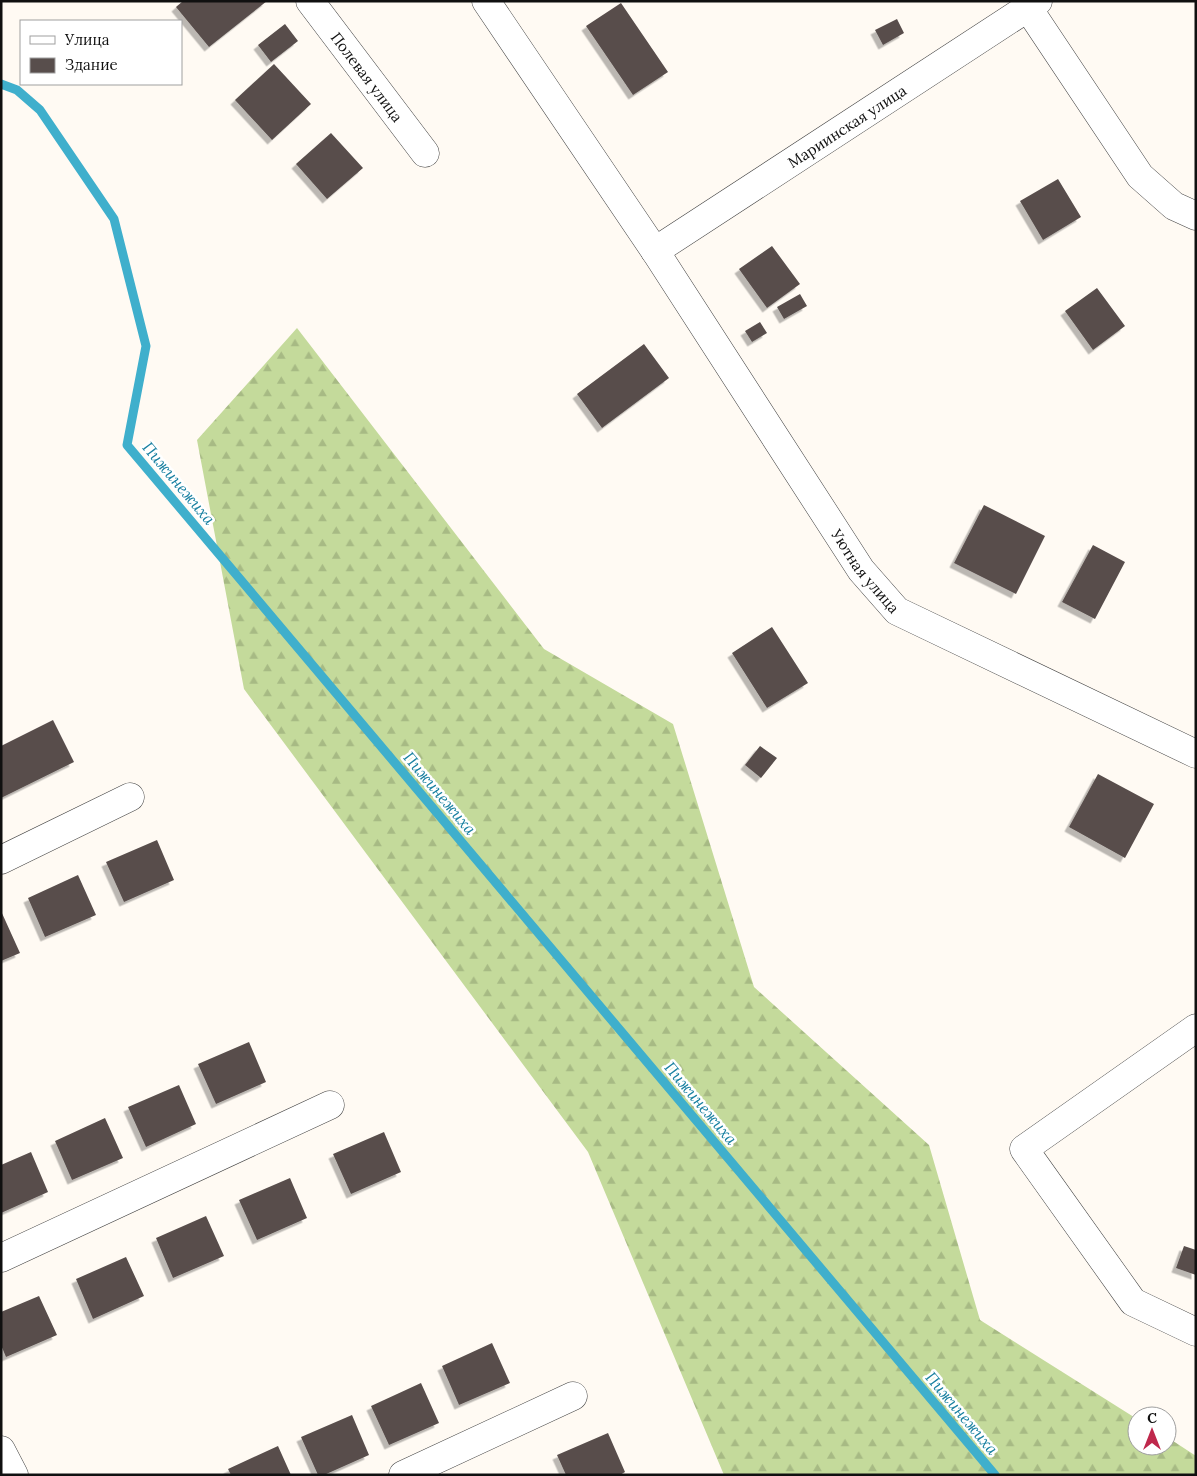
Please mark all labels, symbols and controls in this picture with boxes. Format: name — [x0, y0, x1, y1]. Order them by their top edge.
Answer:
legend — [20, 20, 182, 85]
street label: Полевая улица — [327, 28, 408, 126]
text: Улица — [64, 30, 110, 49]
text: Здание — [65, 55, 118, 74]
street label: Мариинская улица — [784, 80, 910, 171]
water label: Пижинежиха — [138, 437, 220, 529]
street label: Уютная улица — [827, 524, 904, 617]
water label: Пижинежиха — [399, 747, 481, 839]
water label: Пижинежиха — [660, 1057, 742, 1149]
water label: Пижинежиха — [921, 1367, 1003, 1459]
north arrow — [1127, 1406, 1177, 1456]
text: С — [1147, 1409, 1157, 1427]

